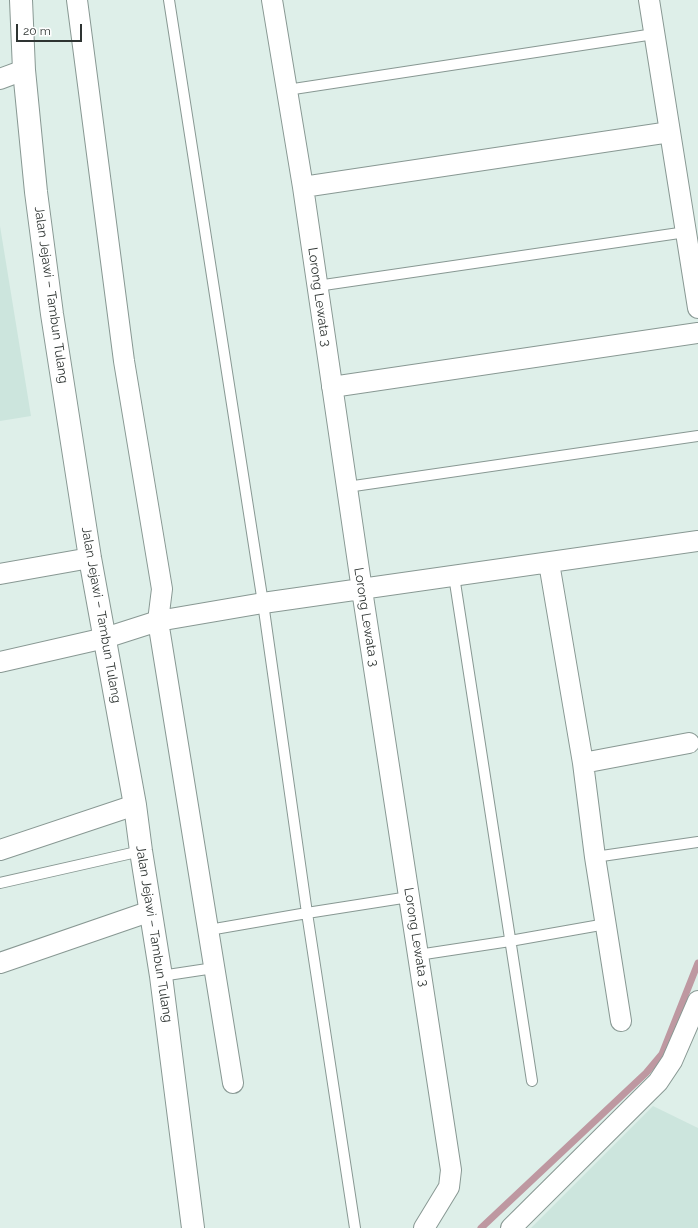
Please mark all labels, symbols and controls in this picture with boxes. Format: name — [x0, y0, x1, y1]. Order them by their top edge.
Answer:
scale bar — [18, 16, 84, 42]
text: 20 m — [23, 24, 51, 38]
street label: Jalan Jejawi – Tambun Tulang — [31, 205, 71, 385]
street label: Lorong Lewata 3 — [304, 246, 334, 348]
street label: Jalan Jejawi – Tambun Tulang — [78, 526, 124, 704]
street label: Lorong Lewata 3 — [350, 566, 382, 668]
street label: Jalan Jejawi – Tambun Tulang — [132, 844, 176, 1024]
street label: Lorong Lewata 3 — [400, 886, 432, 988]

